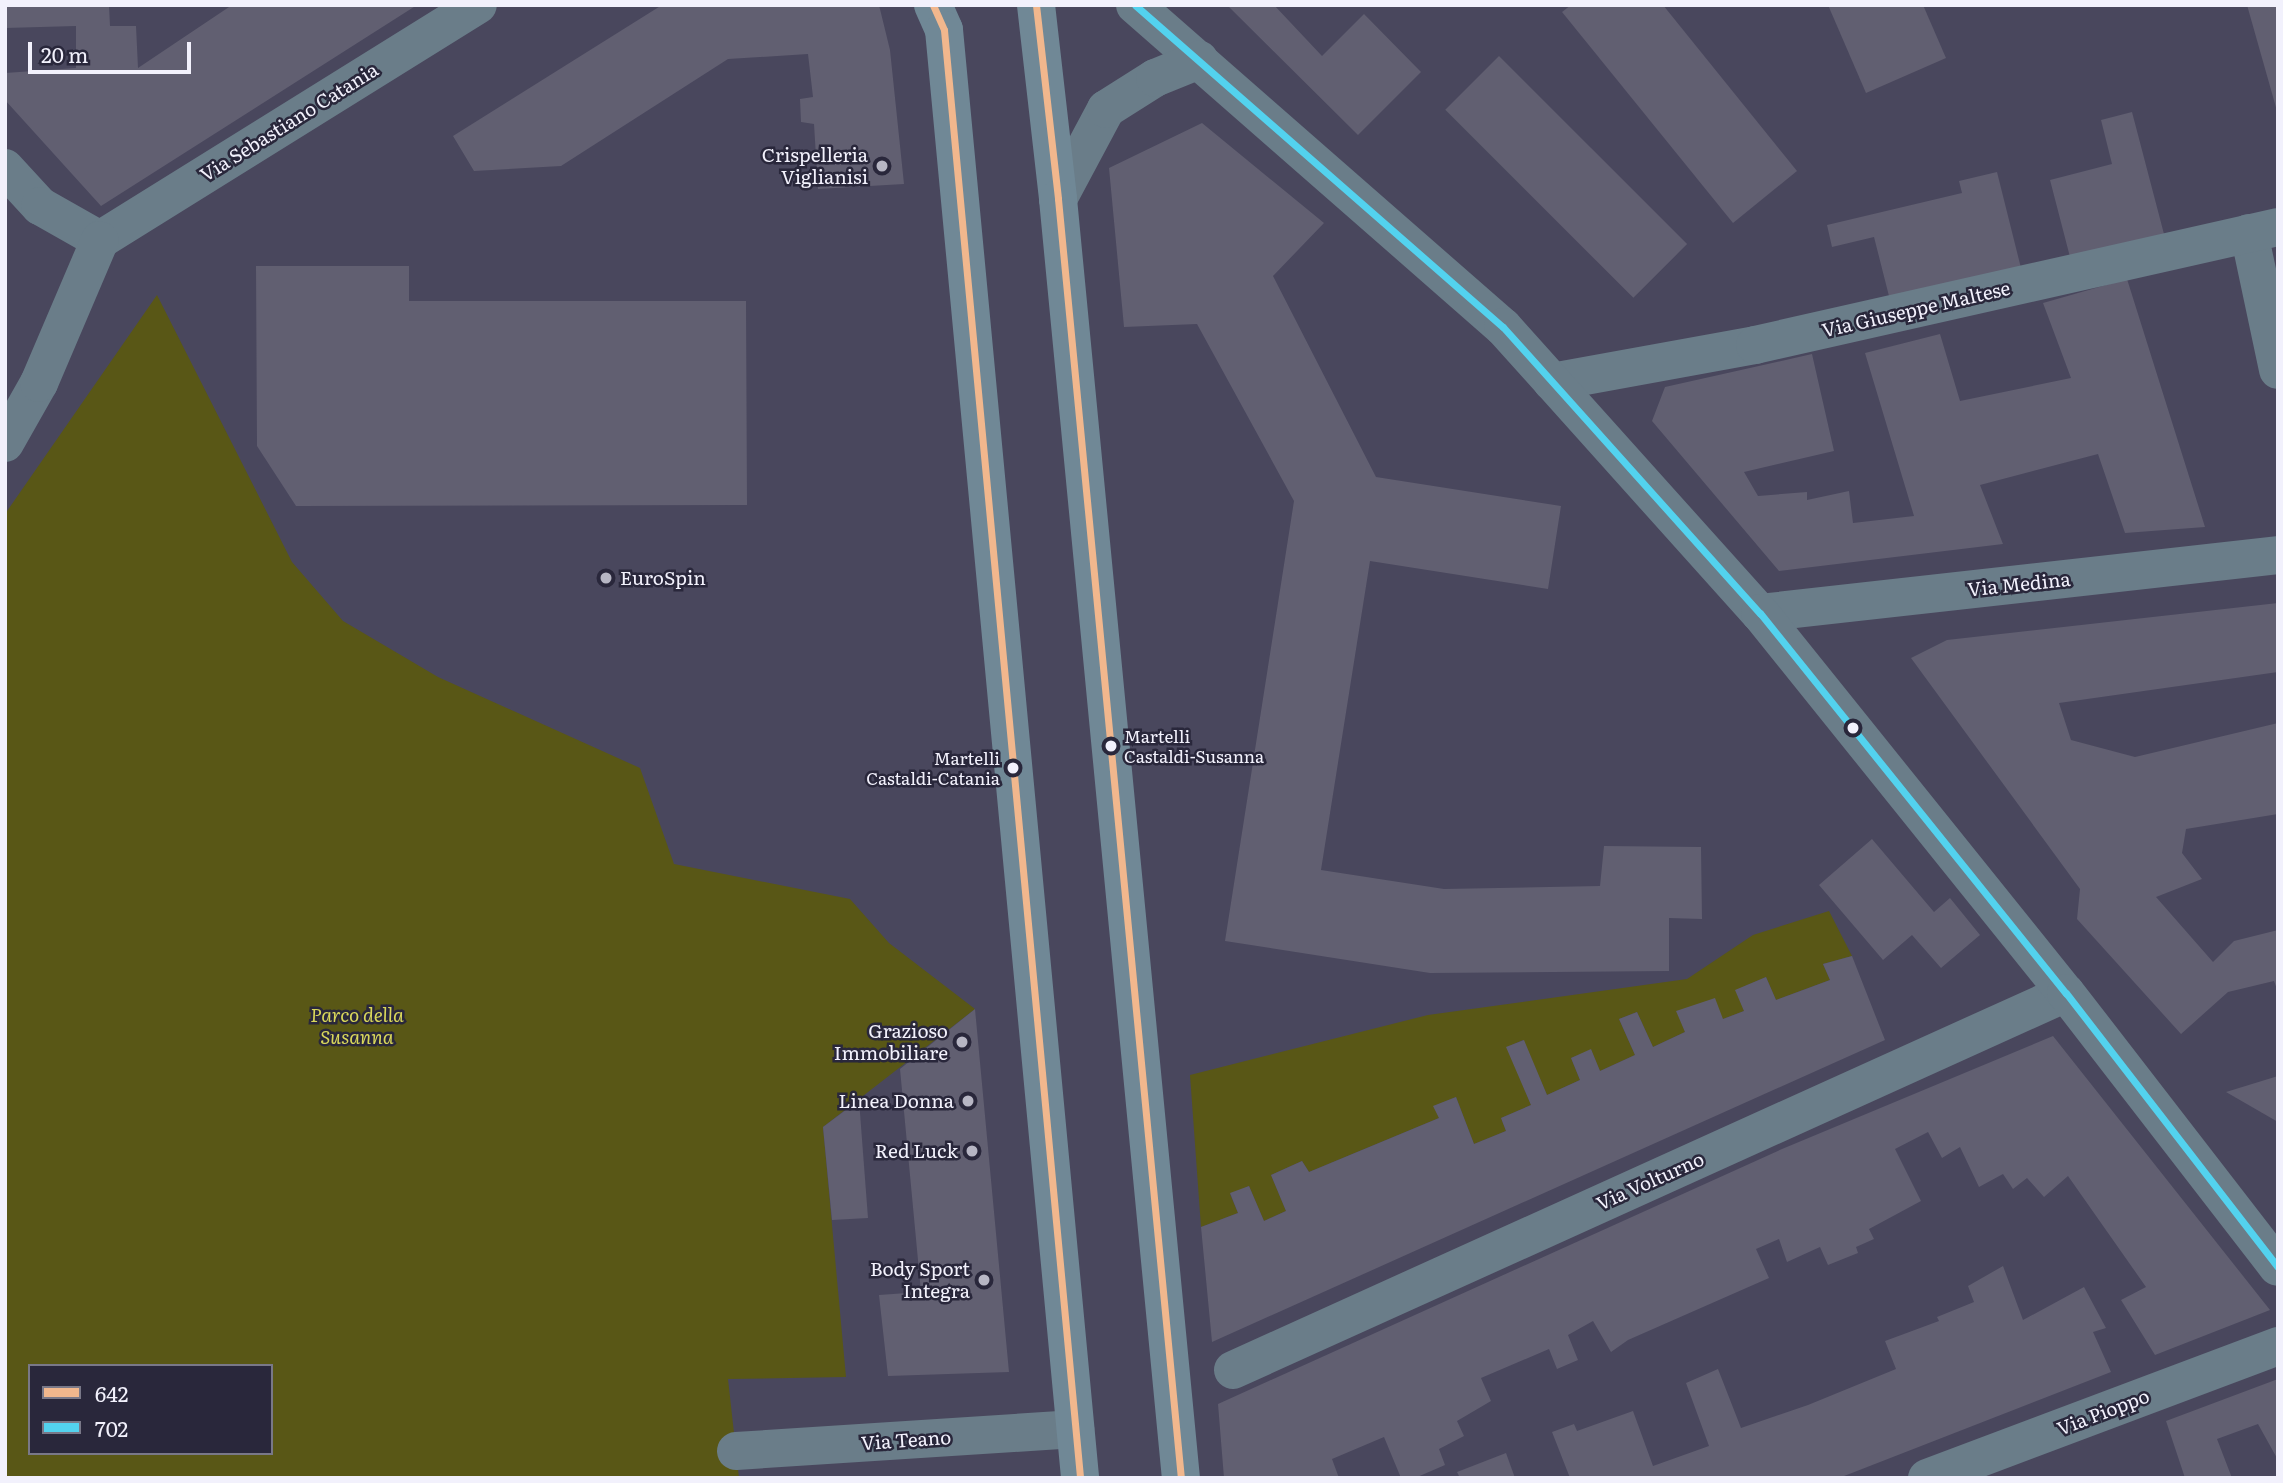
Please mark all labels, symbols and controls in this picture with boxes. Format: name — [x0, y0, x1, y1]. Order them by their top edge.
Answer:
scale bar — [32, 28, 194, 72]
text: 20 m — [41, 38, 88, 69]
street label: Via Sebastiano Catania — [196, 58, 382, 186]
place label: Crispelleria Viglianisi — [762, 144, 868, 188]
marker: Crispelleria Viglianisi — [874, 158, 890, 174]
street label: Via Giuseppe Maltese — [1820, 276, 2012, 342]
place label: EuroSpin — [620, 567, 706, 589]
street label: Via Medina — [1966, 567, 2072, 601]
marker: EuroSpin — [598, 570, 614, 586]
unlabelled marker — [1846, 721, 1860, 735]
place label: Martelli Castaldi-Susanna — [1124, 726, 1264, 766]
marker: Martelli Castaldi-Susanna — [1104, 739, 1118, 753]
place label: Martelli Castaldi-Catania — [866, 748, 1000, 788]
marker: Martelli Castaldi-Catania — [1006, 761, 1020, 775]
park label: Parco della Susanna — [310, 1004, 404, 1048]
place label: Grazioso Immobiliare — [834, 1020, 948, 1064]
marker: Grazioso Immobiliare — [954, 1034, 970, 1050]
place label: Linea Donna — [839, 1090, 954, 1112]
marker: Linea Donna — [960, 1093, 976, 1109]
place label: Red Luck — [875, 1140, 958, 1162]
marker: Red Luck — [964, 1143, 980, 1159]
street label: Via Volturno — [1593, 1147, 1707, 1215]
place label: Body Sport Integra — [870, 1258, 970, 1302]
marker: Body Sport Integra — [976, 1272, 992, 1288]
legend — [28, 1364, 273, 1455]
text: 642 — [95, 1377, 129, 1408]
street label: Via Pioppo — [2054, 1384, 2152, 1440]
text: 702 — [95, 1412, 128, 1443]
street label: Via Teano — [860, 1425, 952, 1455]

